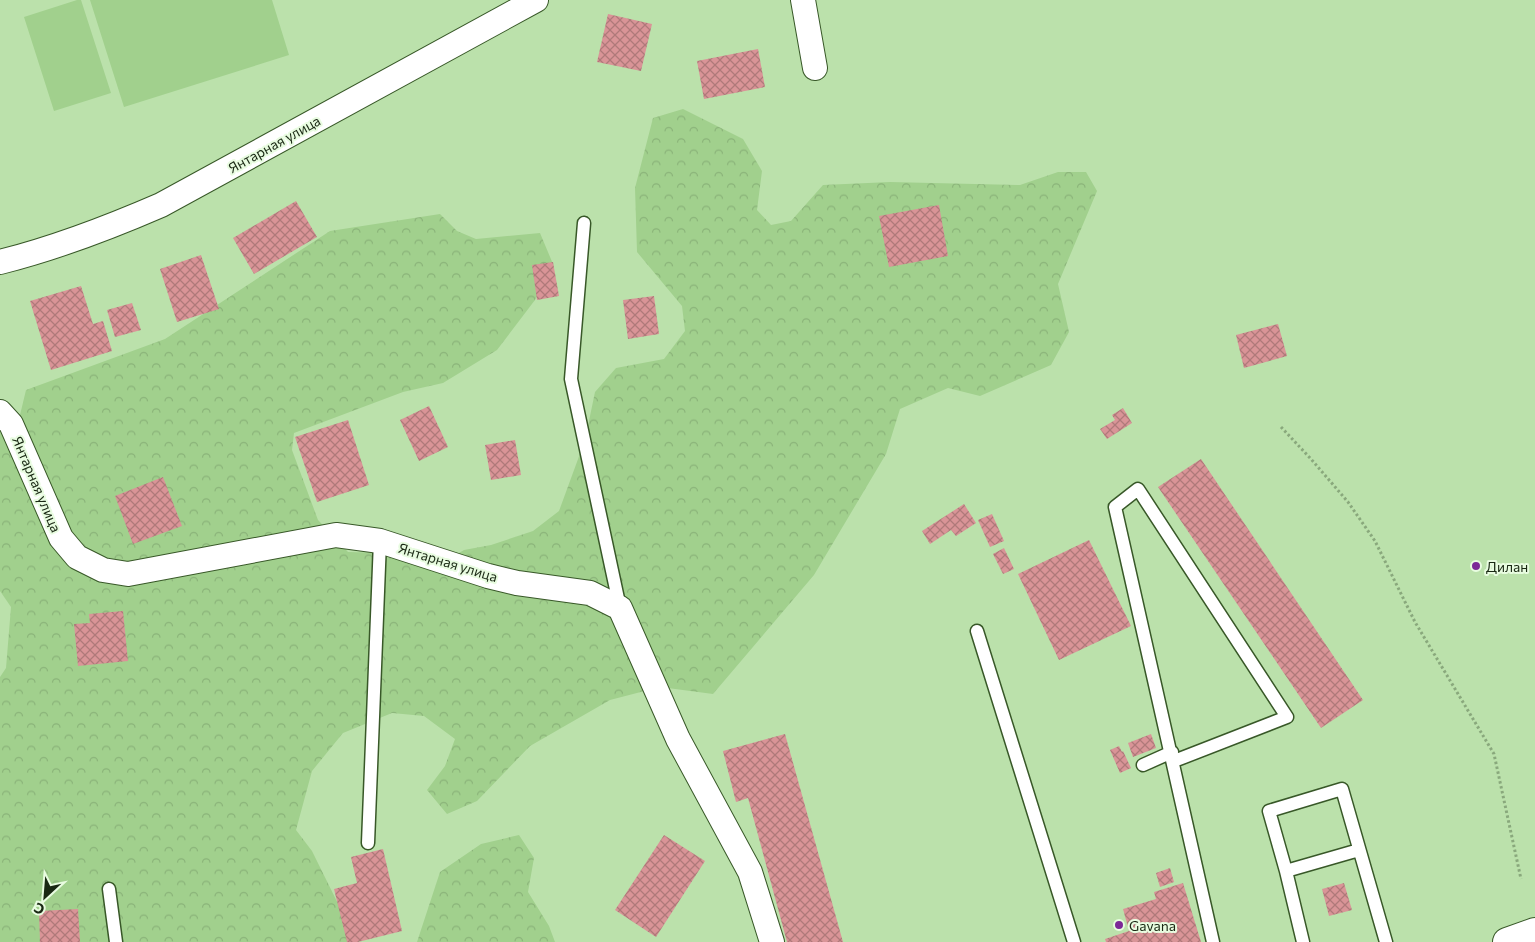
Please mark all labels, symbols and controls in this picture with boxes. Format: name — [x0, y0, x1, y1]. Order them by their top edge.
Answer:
street label: Янтарная улица — [225, 112, 323, 176]
street label: Янтарная улица — [9, 433, 65, 535]
street label: Янтарная улица — [396, 539, 500, 585]
place label: Дилан — [1486, 558, 1528, 575]
marker: Дилан — [1470, 560, 1482, 572]
north arrow — [20, 872, 70, 922]
text: С — [31, 899, 47, 919]
place label: Gavana — [1129, 917, 1176, 934]
marker: Gavana — [1113, 919, 1125, 931]

